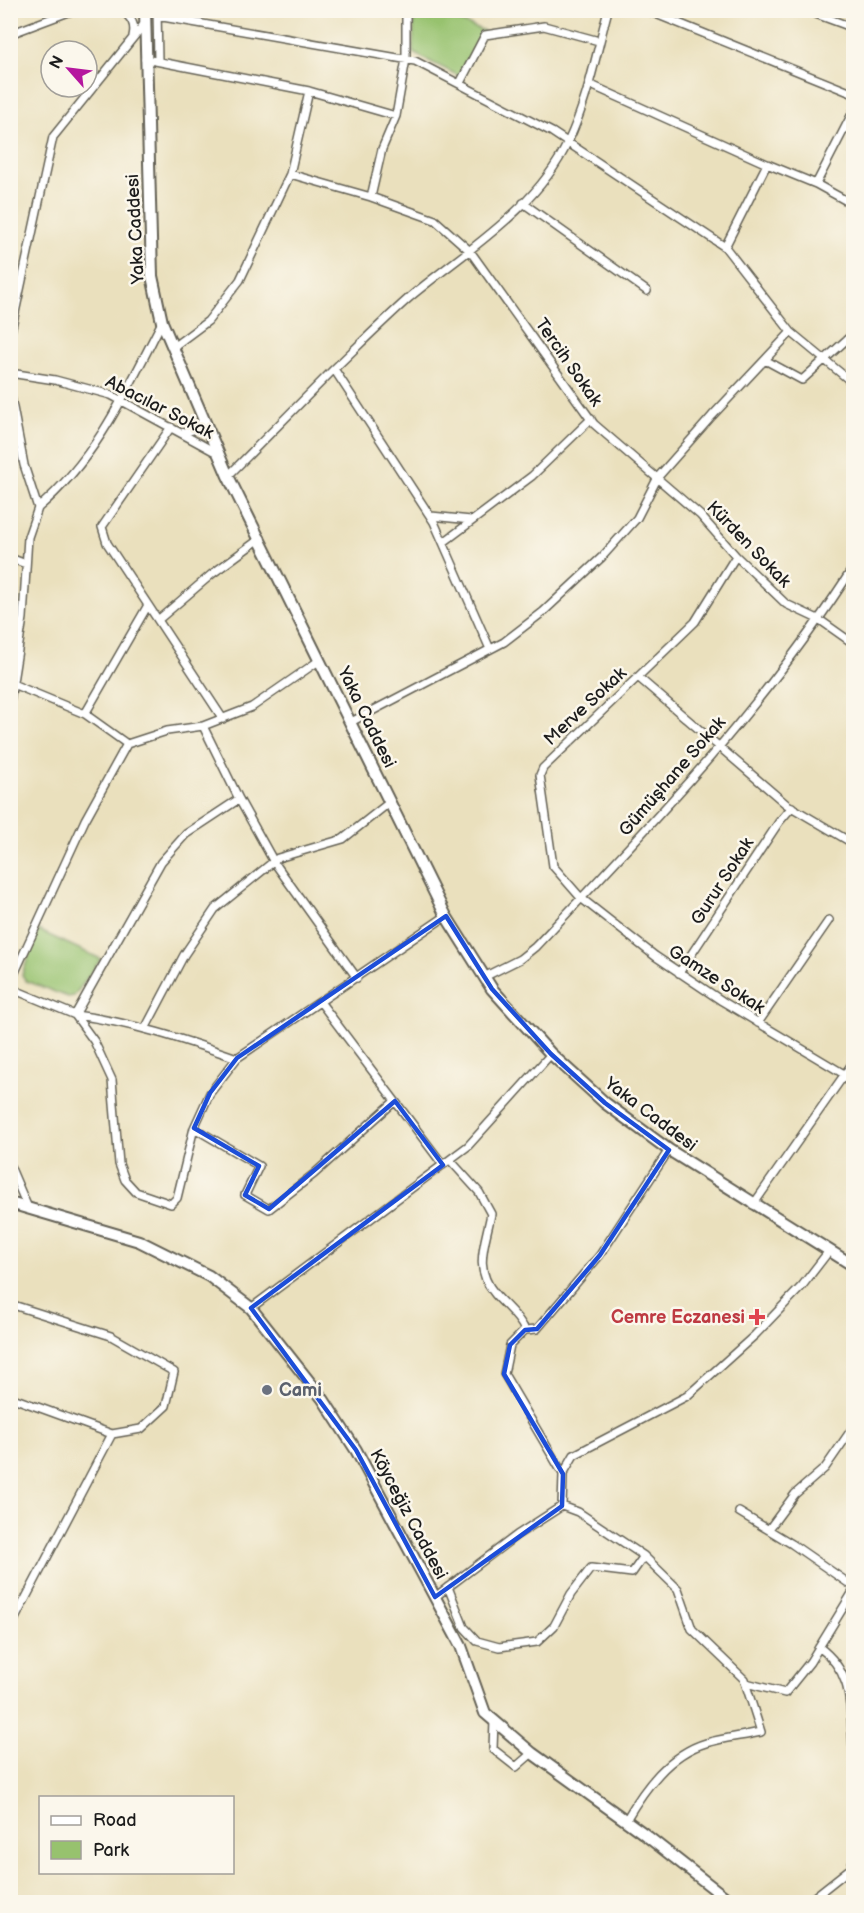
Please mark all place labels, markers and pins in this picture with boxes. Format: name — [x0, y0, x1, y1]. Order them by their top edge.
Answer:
place label: Cemre Eczanesi — [611, 1307, 745, 1328]
marker: Cemre Eczanesi — [750, 1310, 764, 1324]
place label: Cami — [279, 1380, 322, 1401]
marker: Cami — [260, 1383, 274, 1397]

